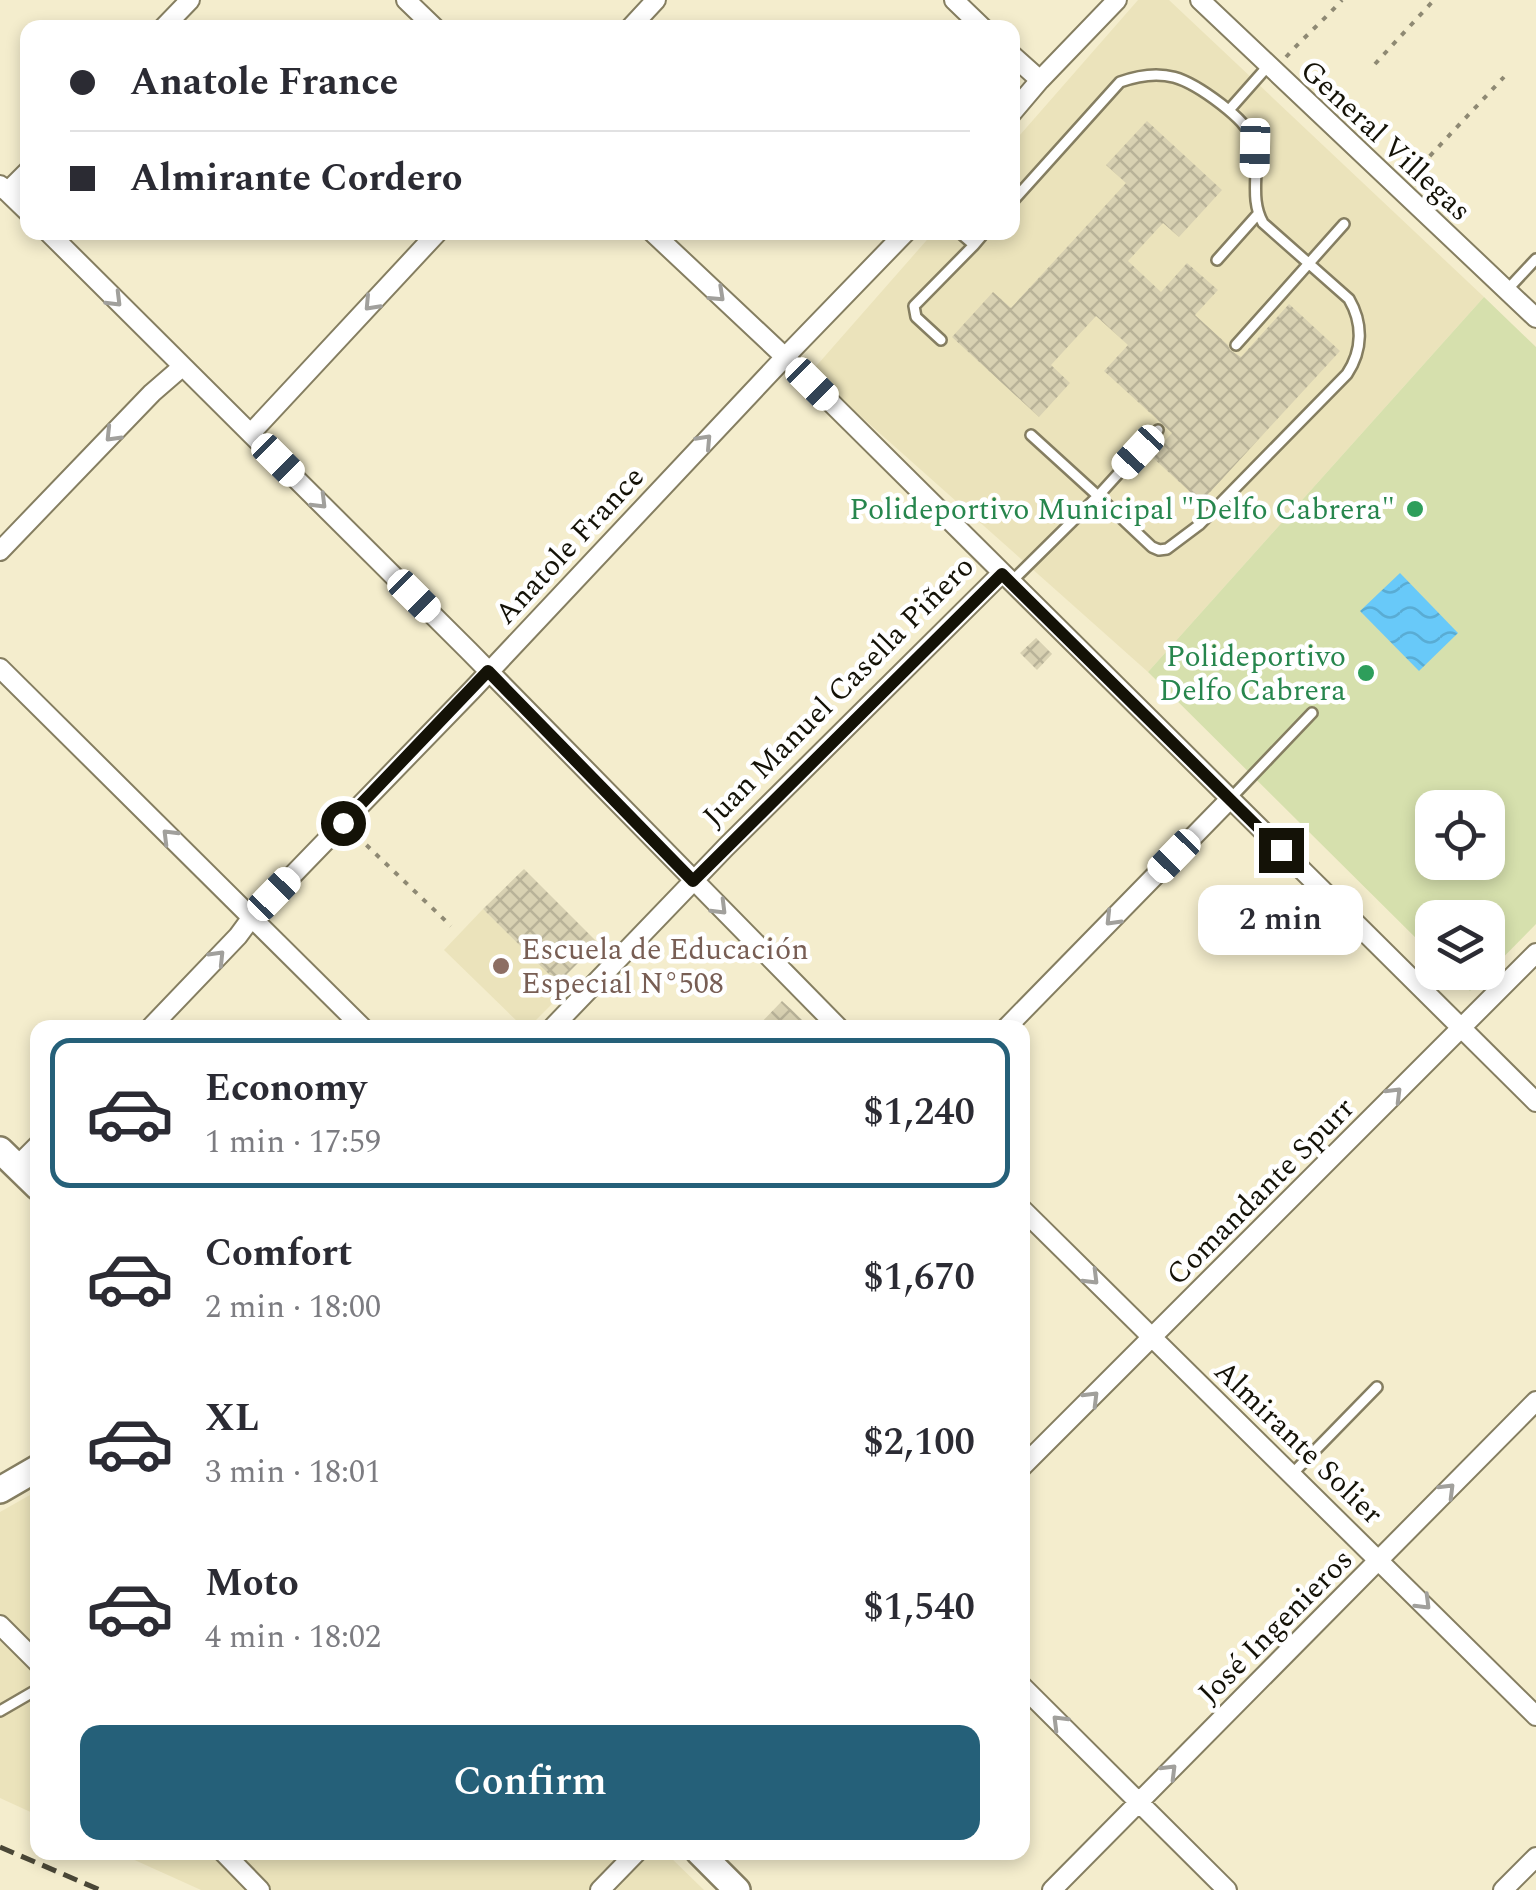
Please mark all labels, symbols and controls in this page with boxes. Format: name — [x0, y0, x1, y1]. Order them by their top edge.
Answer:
street label: General Villegas — [1289, 49, 1481, 233]
text: Anatole France — [130, 54, 398, 112]
car — [1239, 118, 1271, 178]
text: Almirante Cordero — [130, 150, 463, 208]
one-way arrow — [707, 283, 725, 301]
one-way arrow — [103, 288, 121, 306]
one-way arrow — [365, 292, 383, 311]
car — [780, 352, 844, 416]
car — [1107, 420, 1169, 484]
one-way arrow — [106, 424, 124, 442]
car — [246, 428, 310, 492]
one-way arrow — [693, 434, 711, 453]
street label: Anatole France — [484, 456, 656, 636]
place label: Polideportivo Municipal "Delfo Cabrera" — [849, 487, 1395, 533]
one-way arrow — [308, 490, 326, 508]
marker: Polideportivo Municipal "Delfo Cabrera" — [1404, 498, 1426, 520]
street label: Juan Manuel Casella Piñero — [692, 545, 985, 838]
car — [382, 564, 446, 628]
place label: Polideportivo Delfo Cabrera — [1159, 634, 1346, 714]
marker: Polideportivo Delfo Cabrera — [1355, 662, 1377, 684]
map controls — [1415, 790, 1505, 990]
button: locate — [1415, 790, 1505, 880]
route start — [321, 801, 366, 846]
car — [1142, 824, 1206, 888]
route end — [1259, 828, 1304, 873]
one-way arrow — [163, 829, 181, 847]
car — [242, 862, 306, 926]
callout: 2 min — [1198, 885, 1364, 955]
text: 2 min — [1239, 895, 1322, 944]
one-way arrow — [708, 896, 726, 914]
button: layers — [1415, 900, 1505, 990]
one-way arrow — [1106, 907, 1124, 925]
place label: Escuela de Educación Especial N°508 — [521, 927, 809, 1007]
one-way arrow — [206, 950, 224, 969]
marker: Escuela de Educación Especial N°508 — [490, 955, 512, 977]
text: Economy — [205, 1060, 366, 1118]
icon: car — [85, 1068, 175, 1158]
text: $1,240 — [863, 1084, 975, 1142]
street label: Comandante Spurr — [1156, 1087, 1366, 1297]
one-way arrow — [1384, 1087, 1402, 1105]
text: 1 min · 17:59 — [205, 1118, 381, 1167]
text: Comfort — [205, 1225, 352, 1283]
icon: car — [85, 1233, 175, 1323]
text: $1,670 — [863, 1249, 975, 1307]
one-way arrow — [1080, 1266, 1098, 1284]
text: 2 min · 18:00 — [205, 1283, 381, 1332]
street label: Almirante Solier — [1203, 1350, 1394, 1536]
text: XL — [205, 1390, 259, 1448]
one-way arrow — [1080, 1392, 1098, 1410]
icon: car — [85, 1398, 175, 1488]
text: $2,100 — [863, 1414, 975, 1472]
text: 3 min · 18:01 — [205, 1448, 381, 1497]
one-way arrow — [1436, 1484, 1454, 1502]
street label: José Ingenieros — [1187, 1538, 1364, 1715]
text: Moto — [205, 1555, 299, 1613]
icon: car — [85, 1563, 175, 1653]
text: $1,540 — [863, 1579, 975, 1637]
one-way arrow — [1412, 1592, 1430, 1610]
text: 4 min · 18:02 — [205, 1613, 381, 1662]
one-way arrow — [1053, 1716, 1071, 1734]
button: Confirm — [80, 1725, 980, 1840]
one-way arrow — [1159, 1764, 1177, 1782]

